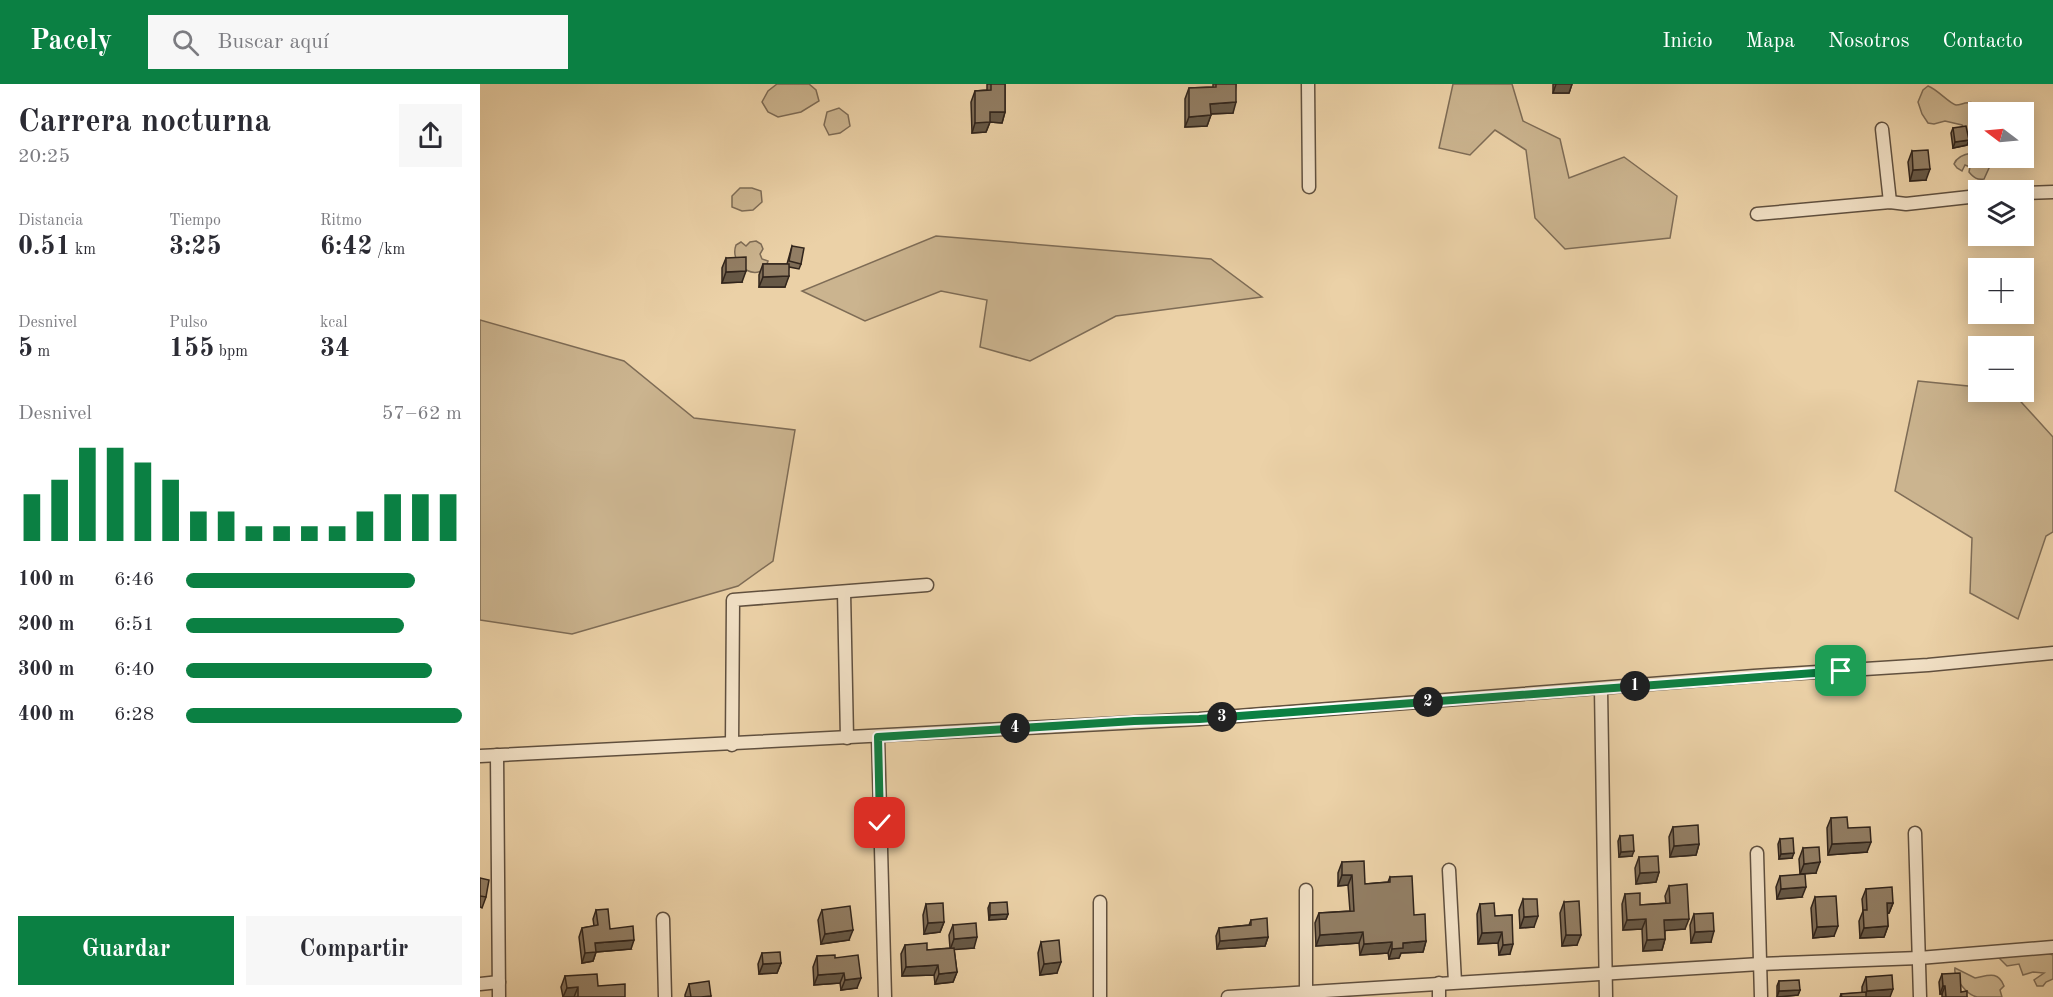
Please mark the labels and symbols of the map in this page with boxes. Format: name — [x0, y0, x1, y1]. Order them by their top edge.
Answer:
north arrow — [1968, 102, 2034, 168]
pin — [1815, 645, 1866, 696]
pin: 1 — [1620, 671, 1650, 701]
pin: 2 — [1413, 687, 1443, 717]
pin: 3 — [1207, 702, 1237, 732]
pin: 4 — [1000, 713, 1030, 743]
pin — [854, 797, 905, 848]

